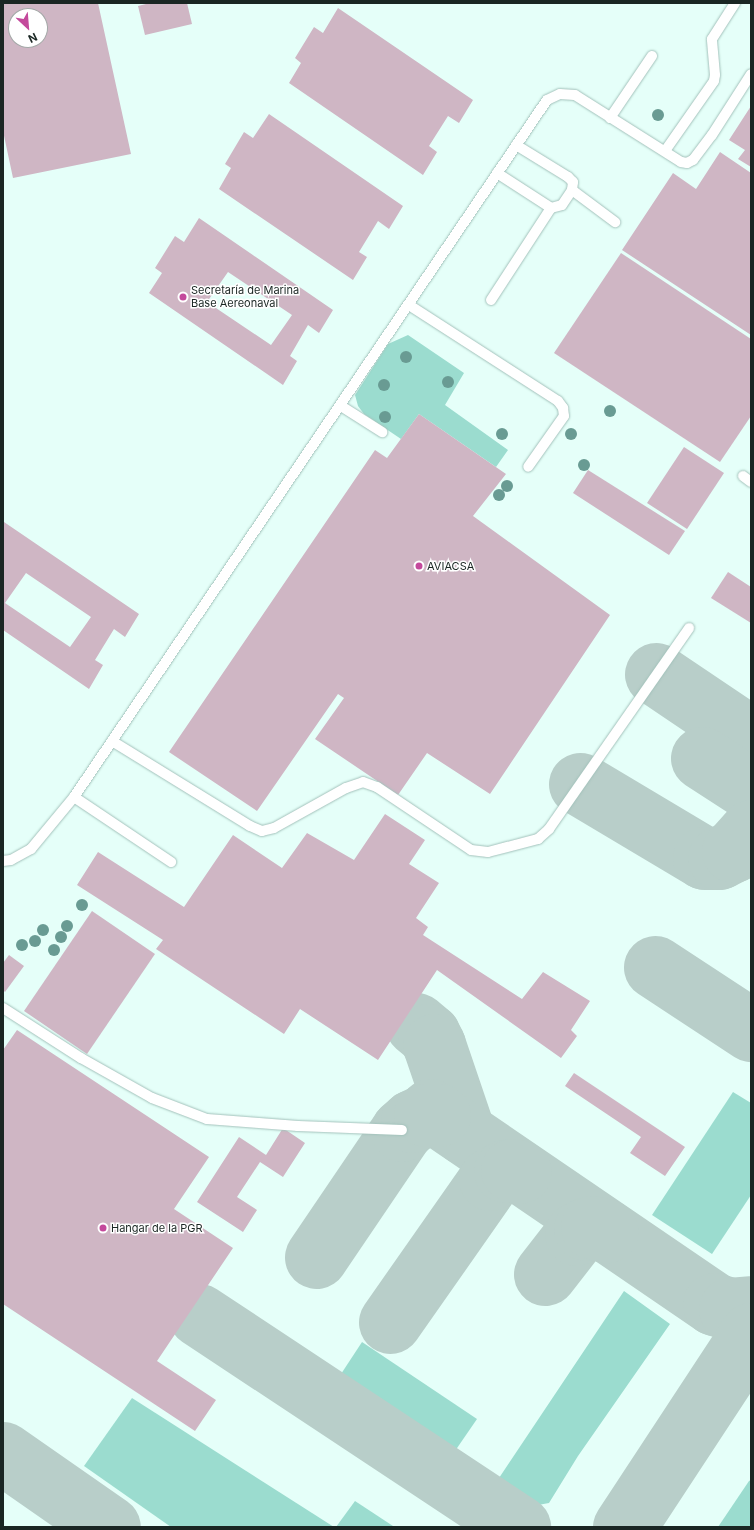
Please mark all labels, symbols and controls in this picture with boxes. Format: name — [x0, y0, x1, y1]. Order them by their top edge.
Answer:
north arrow — [8, 8, 48, 48]
text: N — [26, 30, 40, 46]
place label: Secretaría de Marina Base Aereonaval — [191, 284, 299, 310]
marker: Secretaría de Marina Base Aereonaval — [178, 292, 188, 302]
place label: AVIACSA — [427, 559, 474, 573]
marker: AVIACSA — [414, 561, 424, 571]
place label: Hangar de la PGR — [111, 1221, 202, 1235]
marker: Hangar de la PGR — [98, 1223, 108, 1233]

